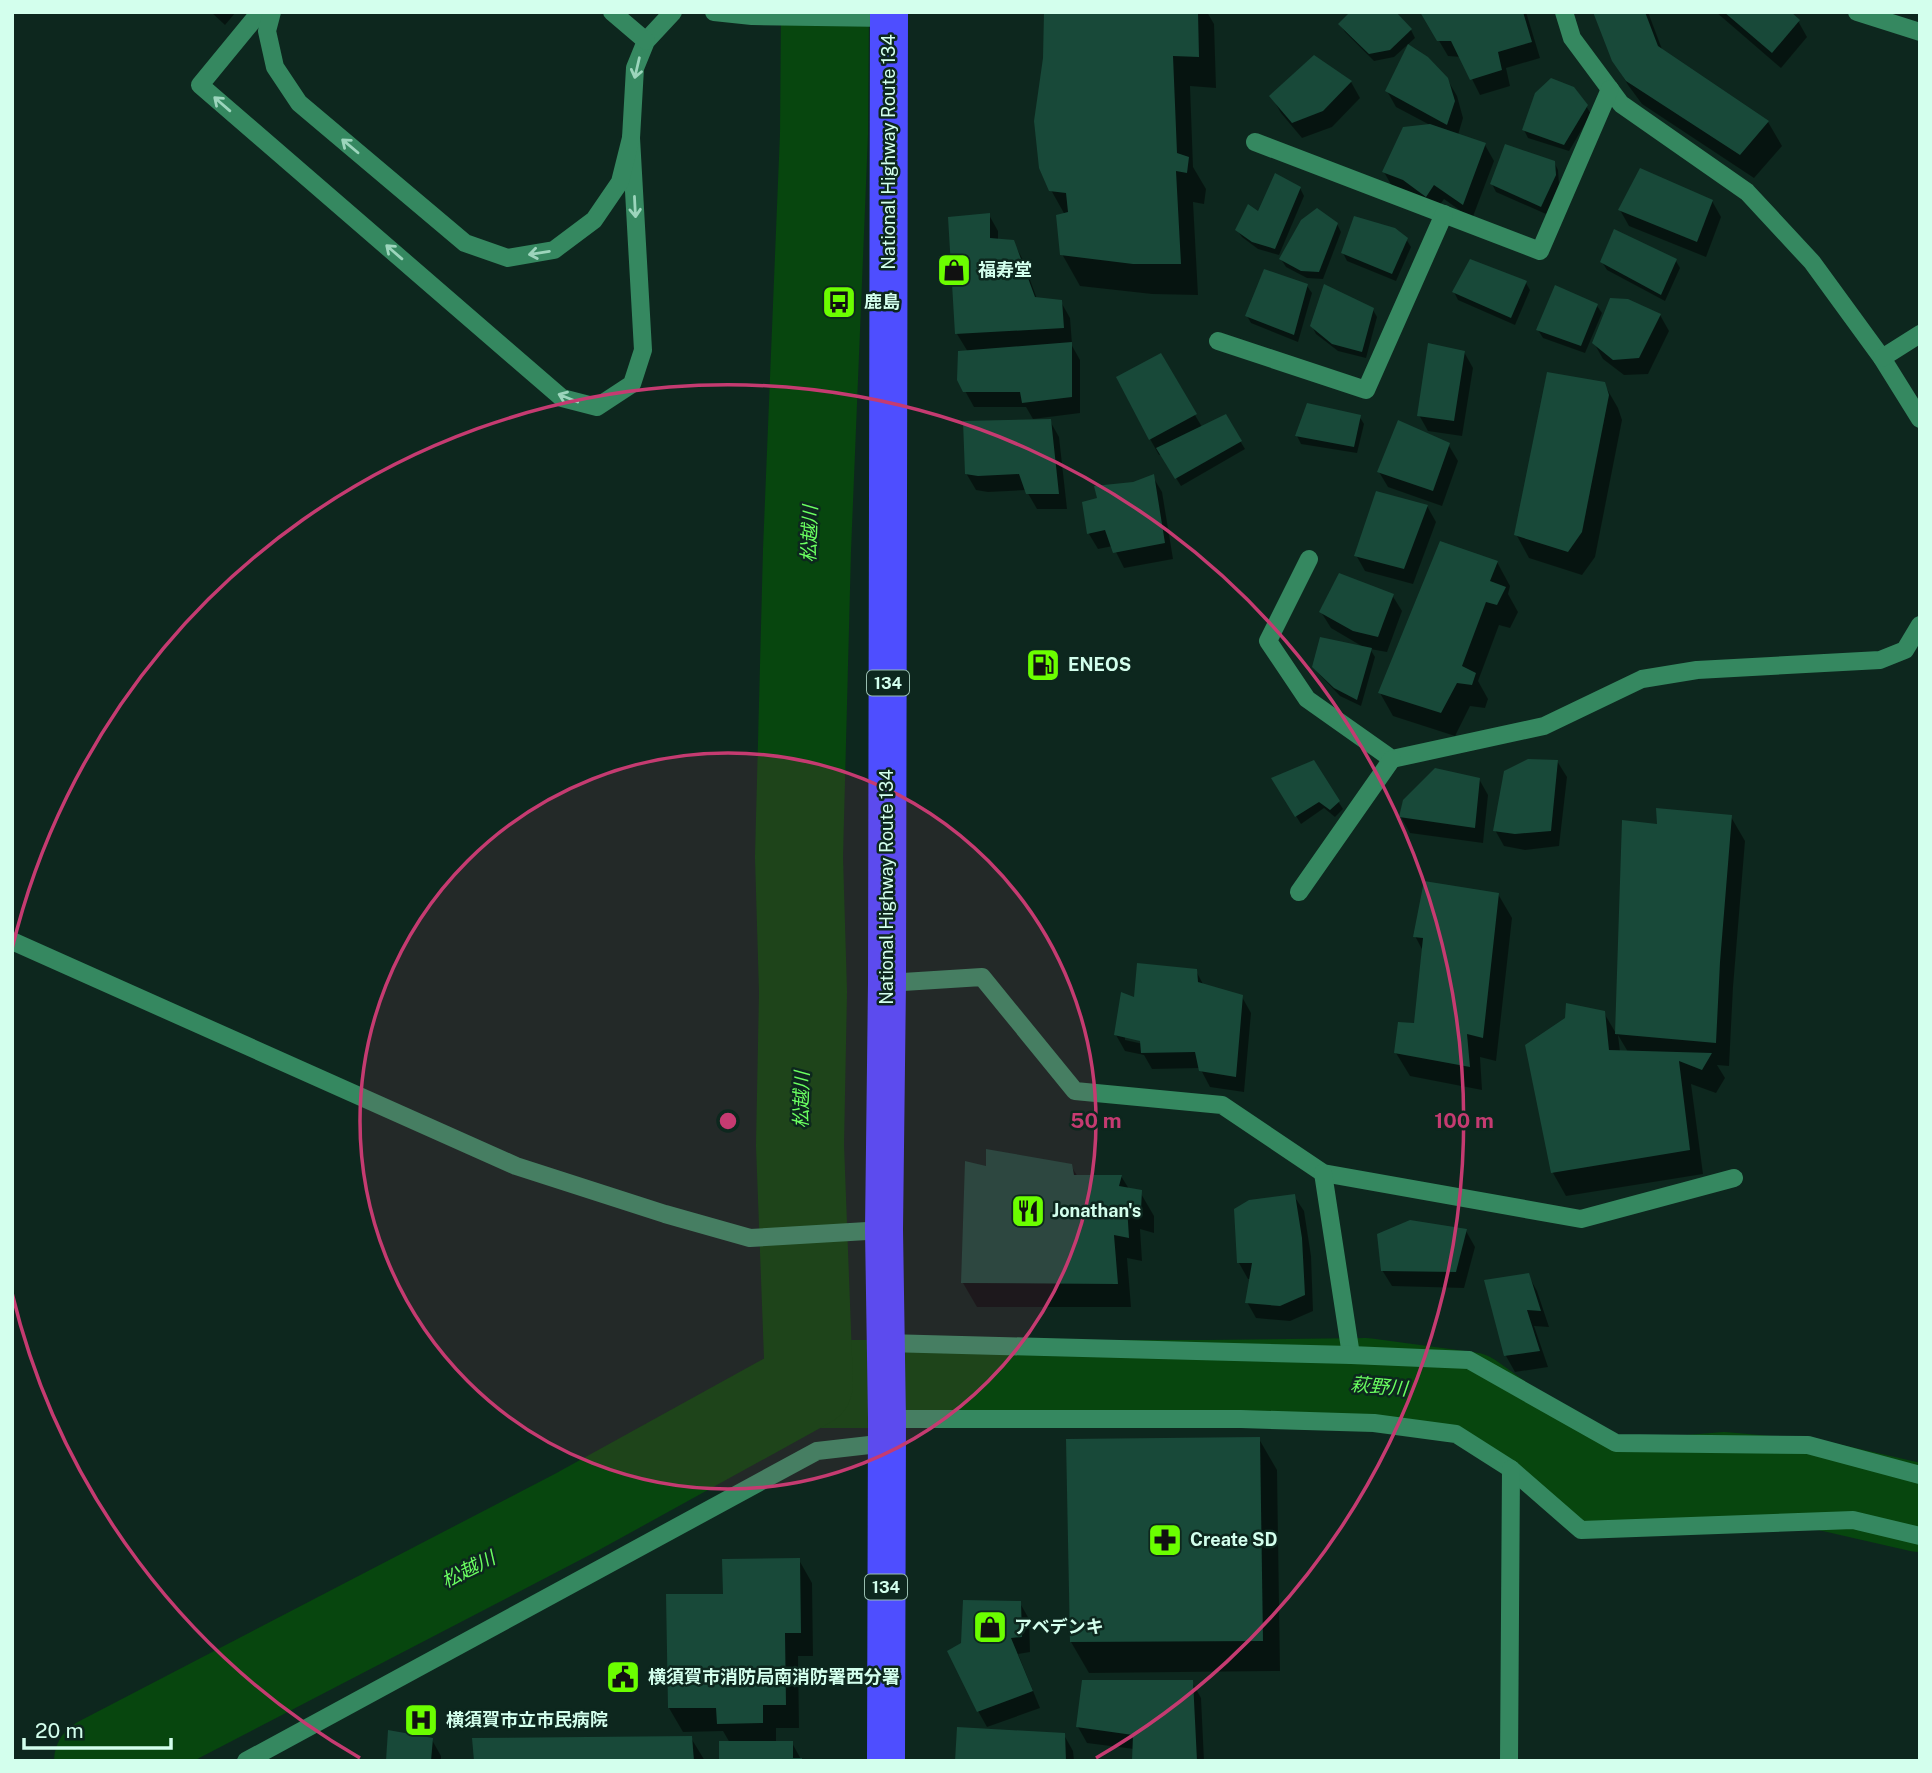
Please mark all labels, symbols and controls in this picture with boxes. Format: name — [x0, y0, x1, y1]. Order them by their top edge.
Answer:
street label: National Highway Route 134 — [878, 34, 899, 270]
one-way arrow — [630, 56, 644, 79]
one-way arrow — [213, 96, 231, 112]
one-way arrow — [341, 138, 359, 154]
one-way arrow — [628, 195, 641, 218]
one-way arrow — [385, 244, 403, 260]
one-way arrow — [528, 247, 551, 260]
shop icon: 福寿堂 — [935, 251, 973, 289]
place label: 福寿堂 — [978, 259, 1032, 280]
bus stop icon: 鹿島 — [820, 283, 858, 321]
place label: 鹿島 — [864, 291, 900, 312]
one-way arrow — [558, 390, 579, 403]
water label: 松越川 — [797, 503, 821, 563]
fuel station icon: ENEOS — [1024, 646, 1062, 684]
place label: ENEOS — [1068, 654, 1131, 675]
road number: 134 — [867, 670, 909, 696]
street label: National Highway Route 134 — [876, 769, 897, 1005]
water label: 松越川 — [790, 1069, 813, 1129]
text: 50 m — [1070, 1108, 1122, 1133]
text: 100 m — [1434, 1108, 1494, 1133]
centre of rings — [716, 1109, 740, 1133]
restaurant icon: Jonathan's — [1009, 1192, 1047, 1230]
place label: Jonathan's — [1052, 1200, 1141, 1221]
water label: 萩野川 — [1350, 1373, 1410, 1400]
pharmacy icon: Create SD — [1146, 1521, 1184, 1559]
place label: Create SD — [1190, 1529, 1278, 1550]
water label: 松越川 — [438, 1545, 500, 1592]
road number: 134 — [865, 1574, 907, 1600]
shop icon: アベデンキ — [971, 1608, 1009, 1646]
place label: アベデンキ — [1014, 1616, 1104, 1637]
public building icon: 横須賀市消防局南消防署西分署 — [604, 1658, 642, 1696]
place label: 横須賀市消防局南消防署西分署 — [648, 1666, 900, 1687]
hospital icon: 横須賀市立市民病院 — [402, 1701, 440, 1739]
scale bar — [24, 1706, 172, 1750]
place label: 横須賀市立市民病院 — [446, 1709, 608, 1730]
text: 20 m — [35, 1718, 84, 1743]

